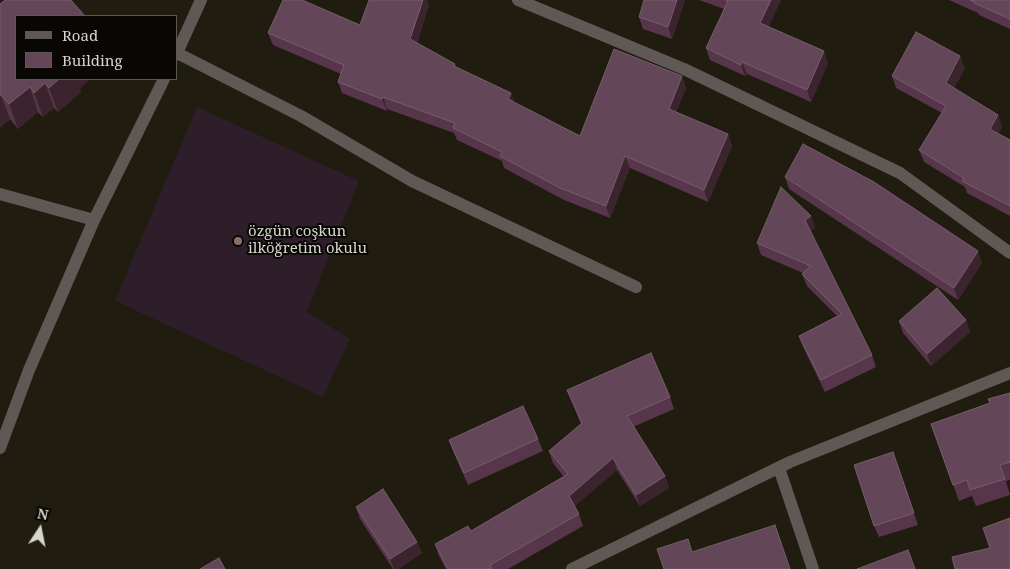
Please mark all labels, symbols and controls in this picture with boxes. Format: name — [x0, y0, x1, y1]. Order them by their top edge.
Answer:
legend — [15, 15, 178, 80]
text: Road — [62, 25, 98, 45]
text: Building — [62, 50, 123, 70]
place label: özgün coşkun ilköğretim okulu — [248, 223, 367, 258]
marker: özgün coşkun ilköğretim okulu — [232, 235, 244, 247]
text: N — [36, 503, 50, 524]
north arrow — [15, 504, 65, 554]

